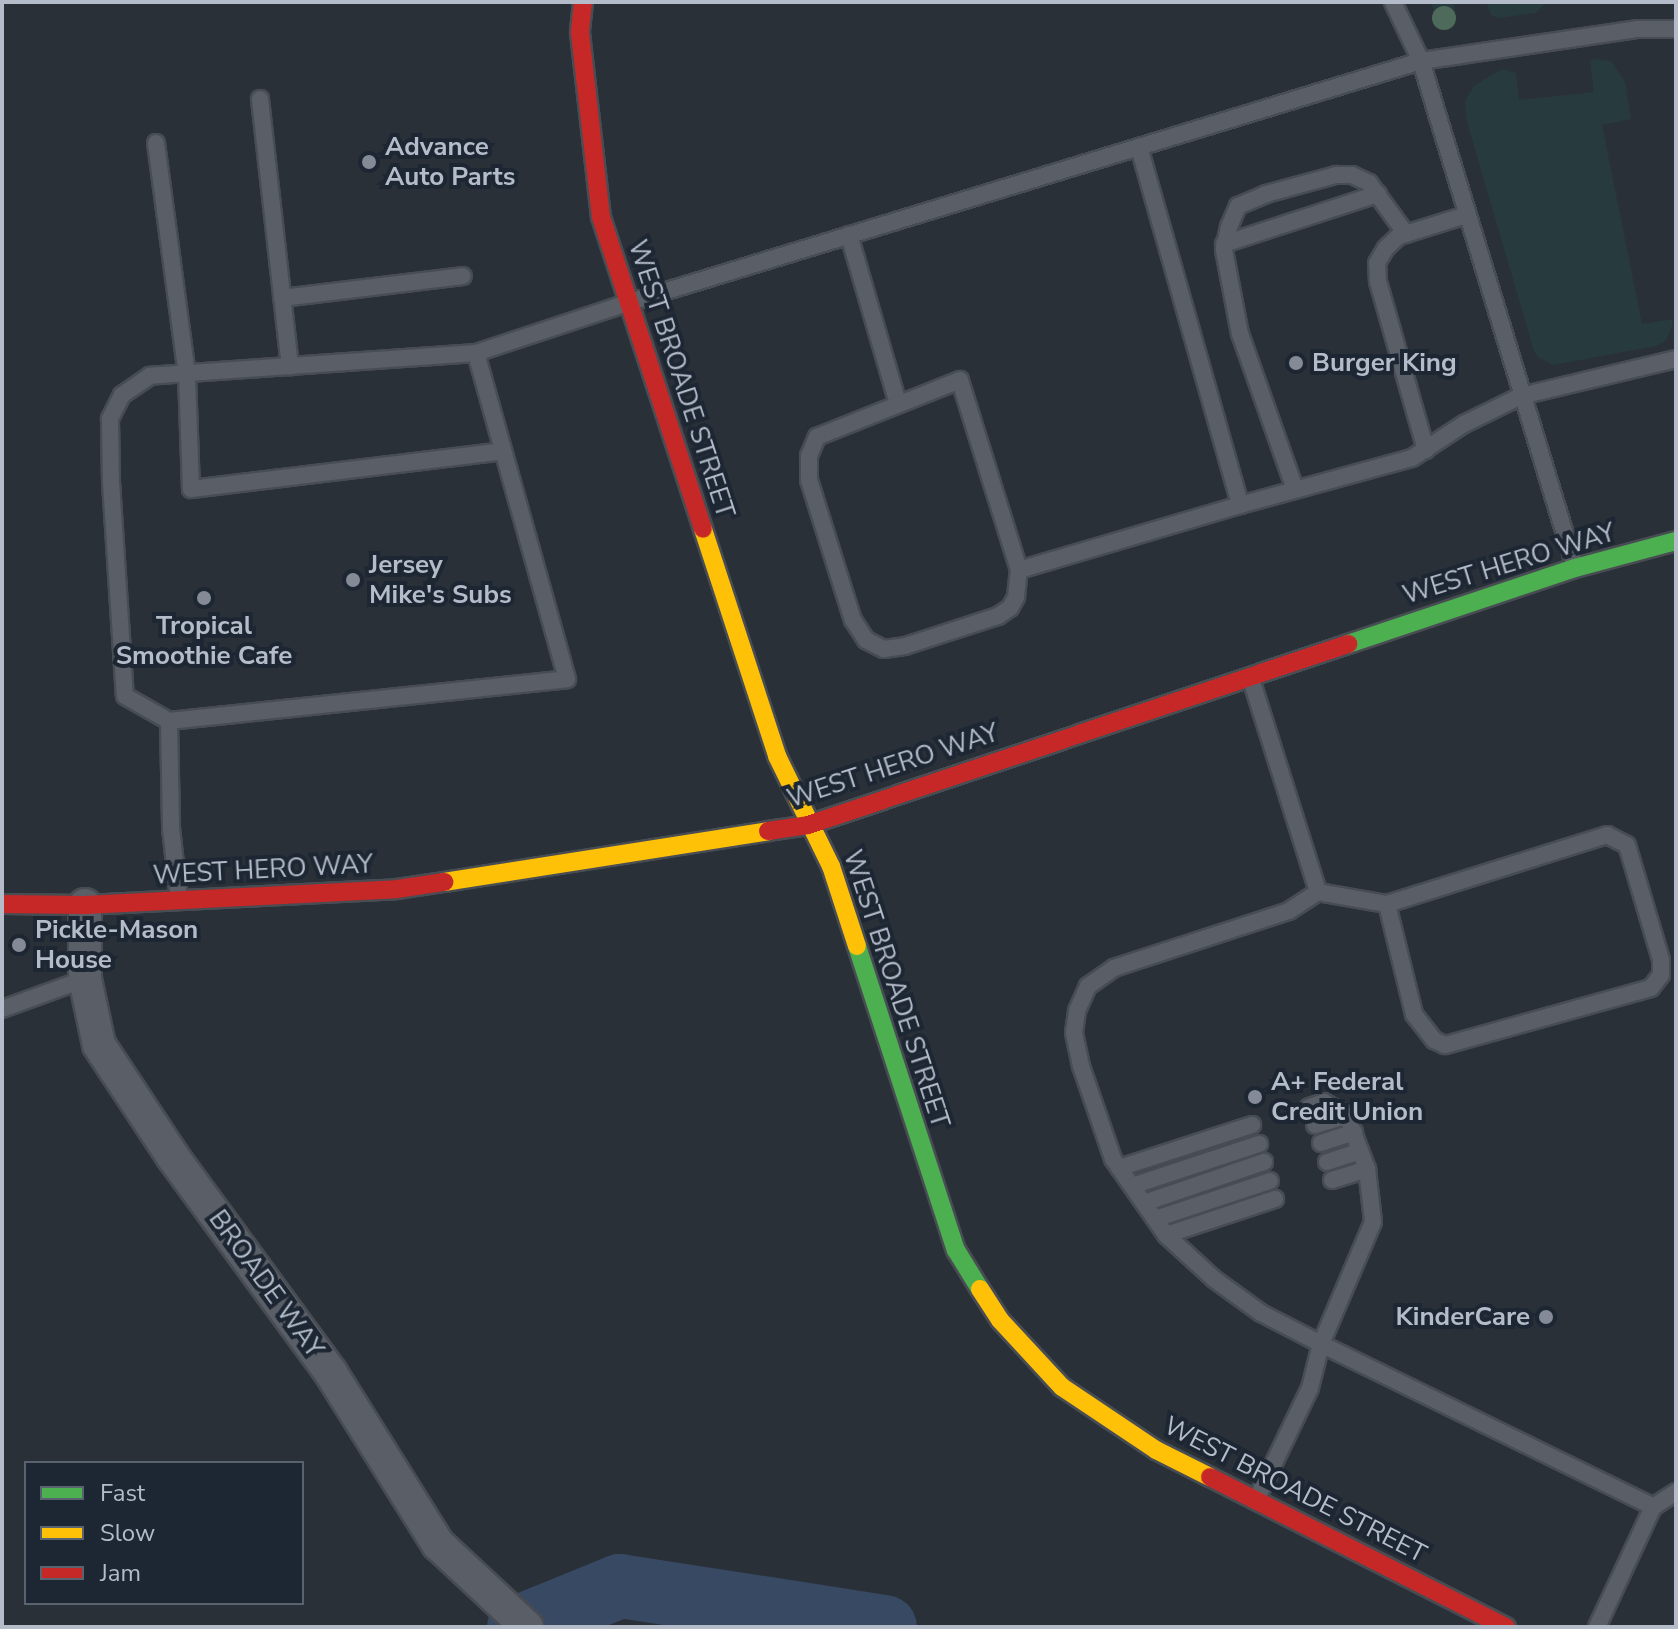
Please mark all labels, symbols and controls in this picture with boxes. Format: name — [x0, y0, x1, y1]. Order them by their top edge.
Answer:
place label: Advance Auto Parts — [385, 131, 515, 192]
marker: Advance Auto Parts — [360, 153, 378, 171]
street label: WEST BROADE STREET — [621, 236, 741, 522]
place label: Burger King — [1312, 347, 1457, 379]
marker: Burger King — [1287, 354, 1305, 372]
street label: WEST HERO WAY — [1399, 517, 1619, 611]
place label: Jersey Mike's Subs — [369, 549, 512, 610]
marker: Jersey Mike's Subs — [344, 571, 362, 589]
marker: Tropical Smoothie Cafe — [195, 589, 213, 607]
place label: Tropical Smoothie Cafe — [116, 610, 292, 672]
street label: WEST HERO WAY — [783, 717, 1003, 815]
street label: WEST BROADE STREET — [836, 846, 956, 1132]
street label: WEST HERO WAY — [152, 849, 374, 891]
place label: Pickle-Mason House — [35, 914, 198, 976]
marker: Pickle-Mason House — [10, 936, 28, 954]
place label: A+ Federal Credit Union — [1271, 1066, 1423, 1128]
marker: A+ Federal Credit Union — [1246, 1088, 1264, 1106]
street label: BROADE WAY — [202, 1204, 330, 1364]
place label: KinderCare — [1396, 1301, 1530, 1333]
marker: KinderCare — [1537, 1308, 1555, 1326]
street label: WEST BROADE STREET — [1159, 1410, 1431, 1570]
legend — [24, 1461, 304, 1605]
text: Fast — [100, 1477, 145, 1509]
text: Slow — [100, 1517, 155, 1549]
text: Jam — [100, 1557, 141, 1589]

